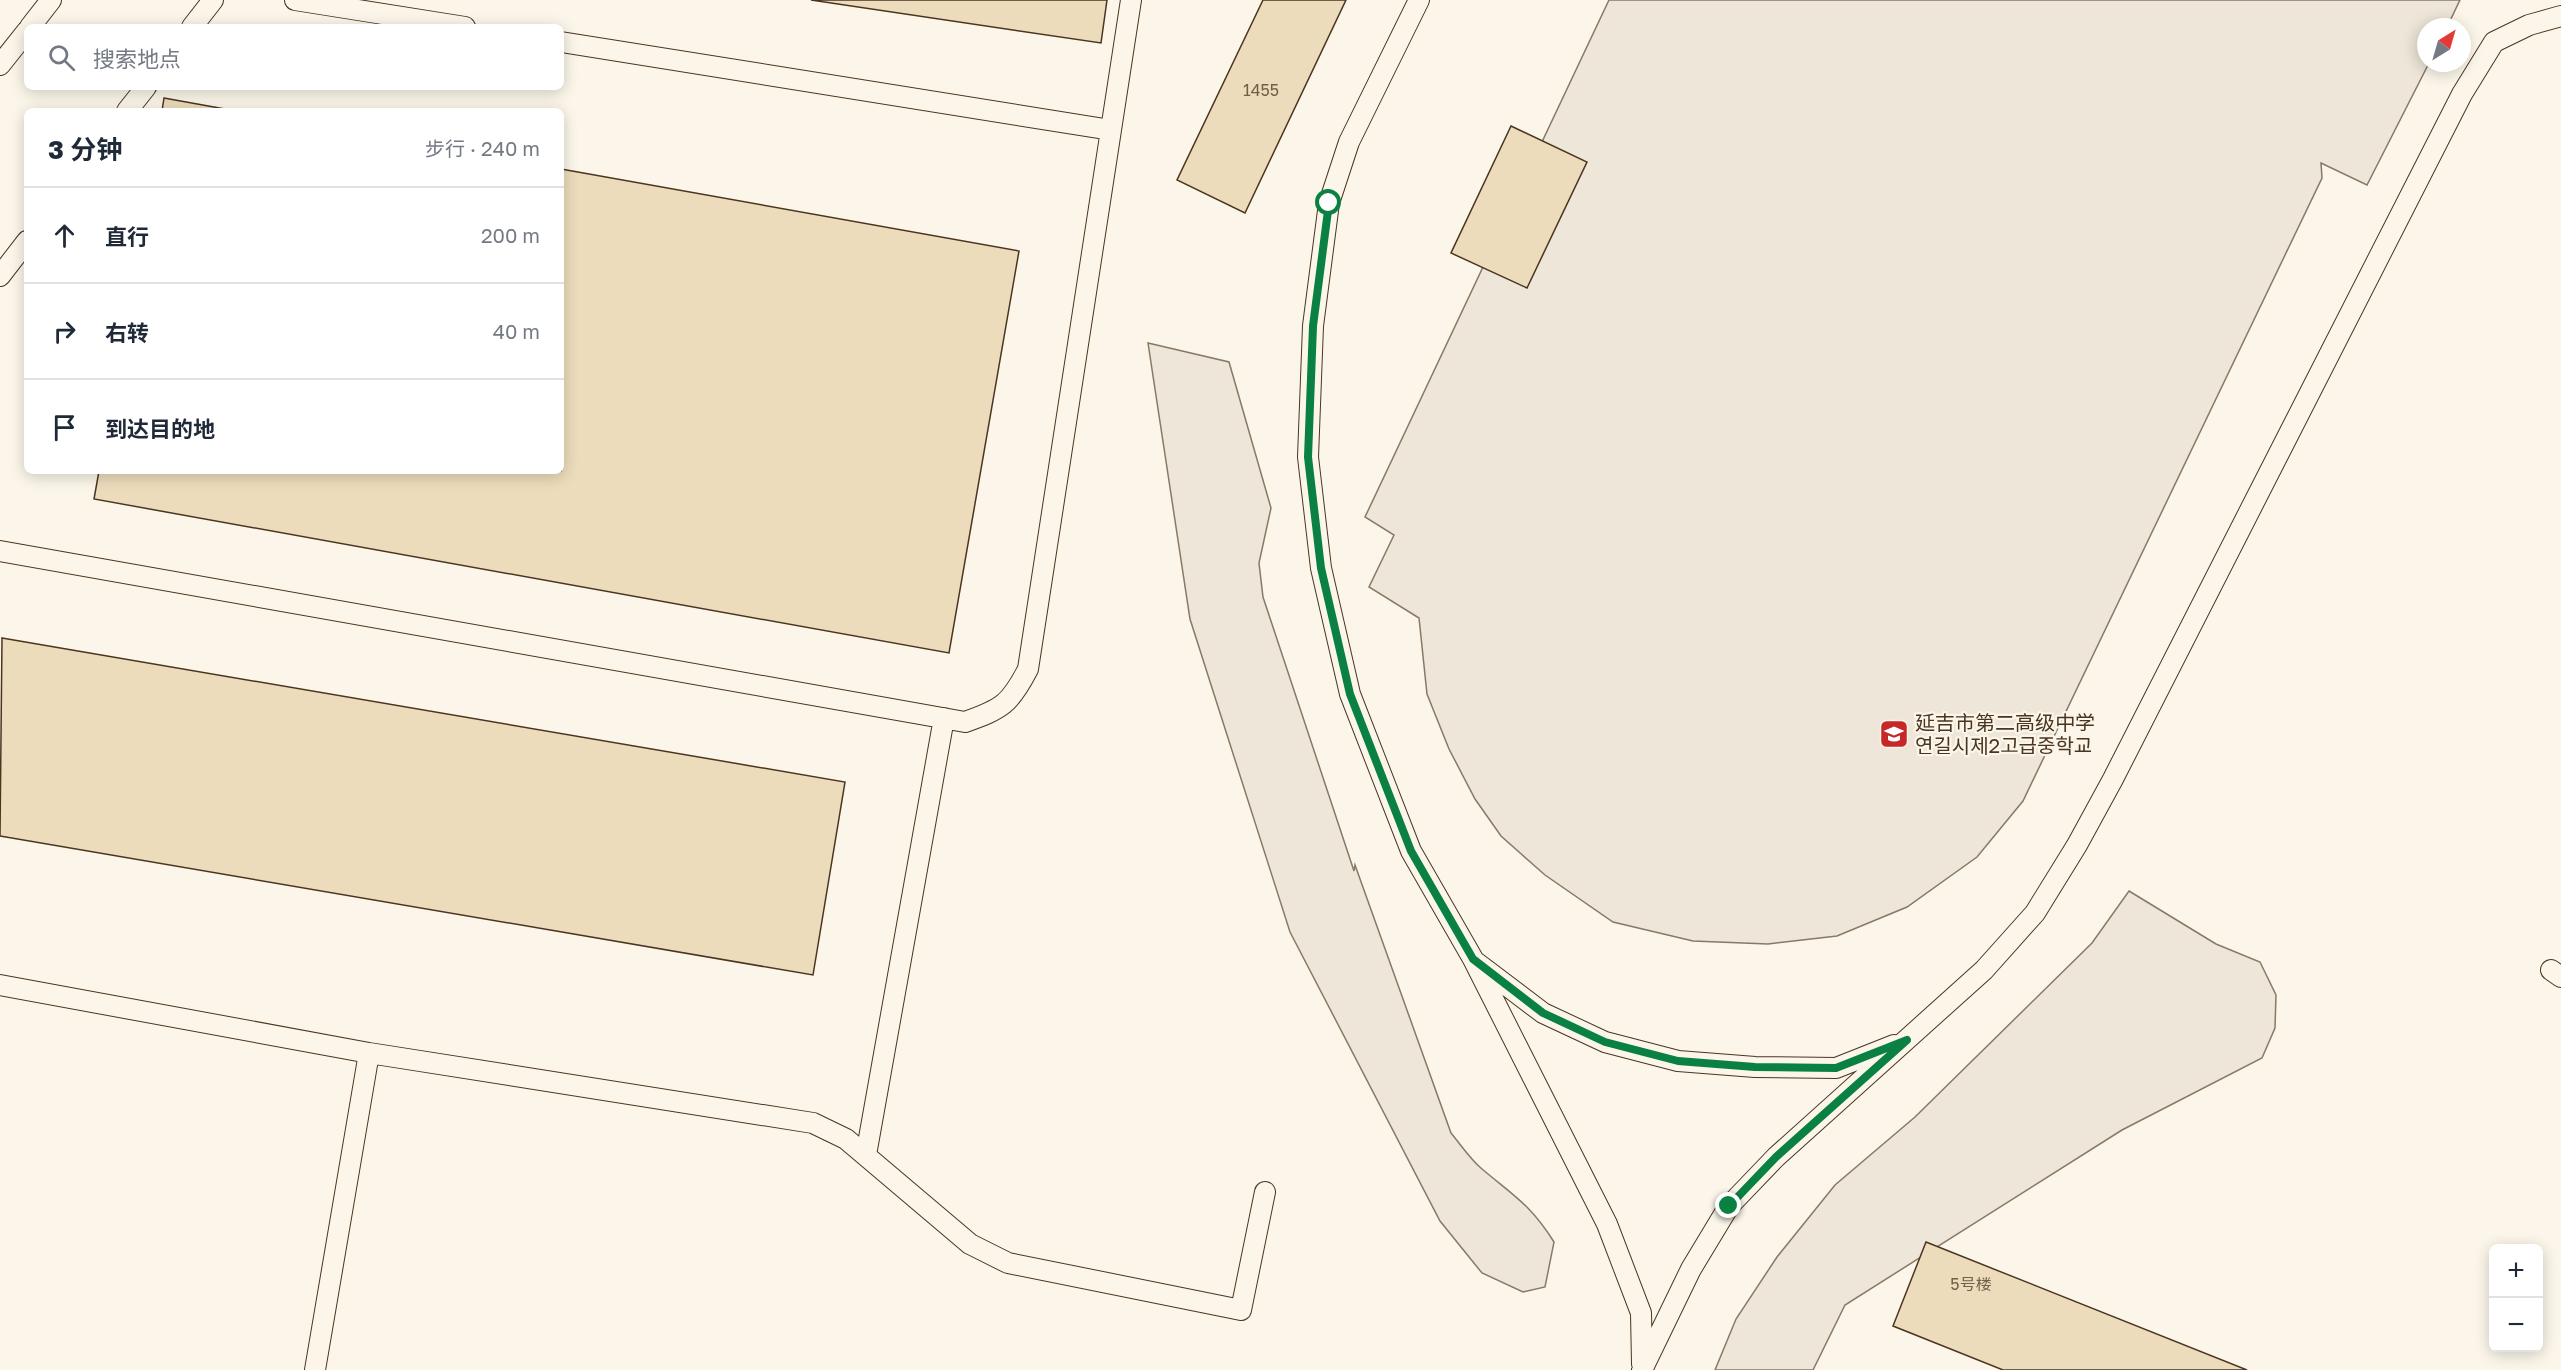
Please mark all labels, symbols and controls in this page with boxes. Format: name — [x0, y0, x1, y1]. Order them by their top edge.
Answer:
north arrow — [2417, 18, 2471, 72]
search box — [24, 24, 564, 90]
icon: search — [45, 41, 78, 74]
text: 搜索地点 — [93, 45, 181, 72]
house number: 1455 — [1243, 80, 1279, 100]
text: 3 分钟 — [48, 134, 122, 165]
text: 步行 · 240 m — [425, 136, 540, 160]
route start — [1315, 189, 1341, 215]
icon: ahead — [48, 219, 81, 252]
text: 直行 — [105, 223, 149, 250]
text: 200 m — [481, 223, 540, 247]
icon: right — [48, 315, 81, 348]
text: 右转 — [105, 319, 149, 346]
text: 40 m — [493, 319, 540, 343]
icon: arrive — [48, 411, 81, 444]
text: 到达目的地 — [105, 415, 215, 442]
place label: 延吉市第二高级中学 연길시제2고급중학교 — [1915, 710, 2095, 757]
school or university icon: 延吉市第二高级中学 연길시제2고급중학교 — [1878, 718, 1910, 750]
route end — [1715, 1192, 1741, 1218]
map controls — [2489, 1244, 2543, 1352]
button: + — [2489, 1244, 2543, 1298]
house number: 5号楼 — [1950, 1274, 1992, 1294]
button: − — [2489, 1298, 2543, 1352]

